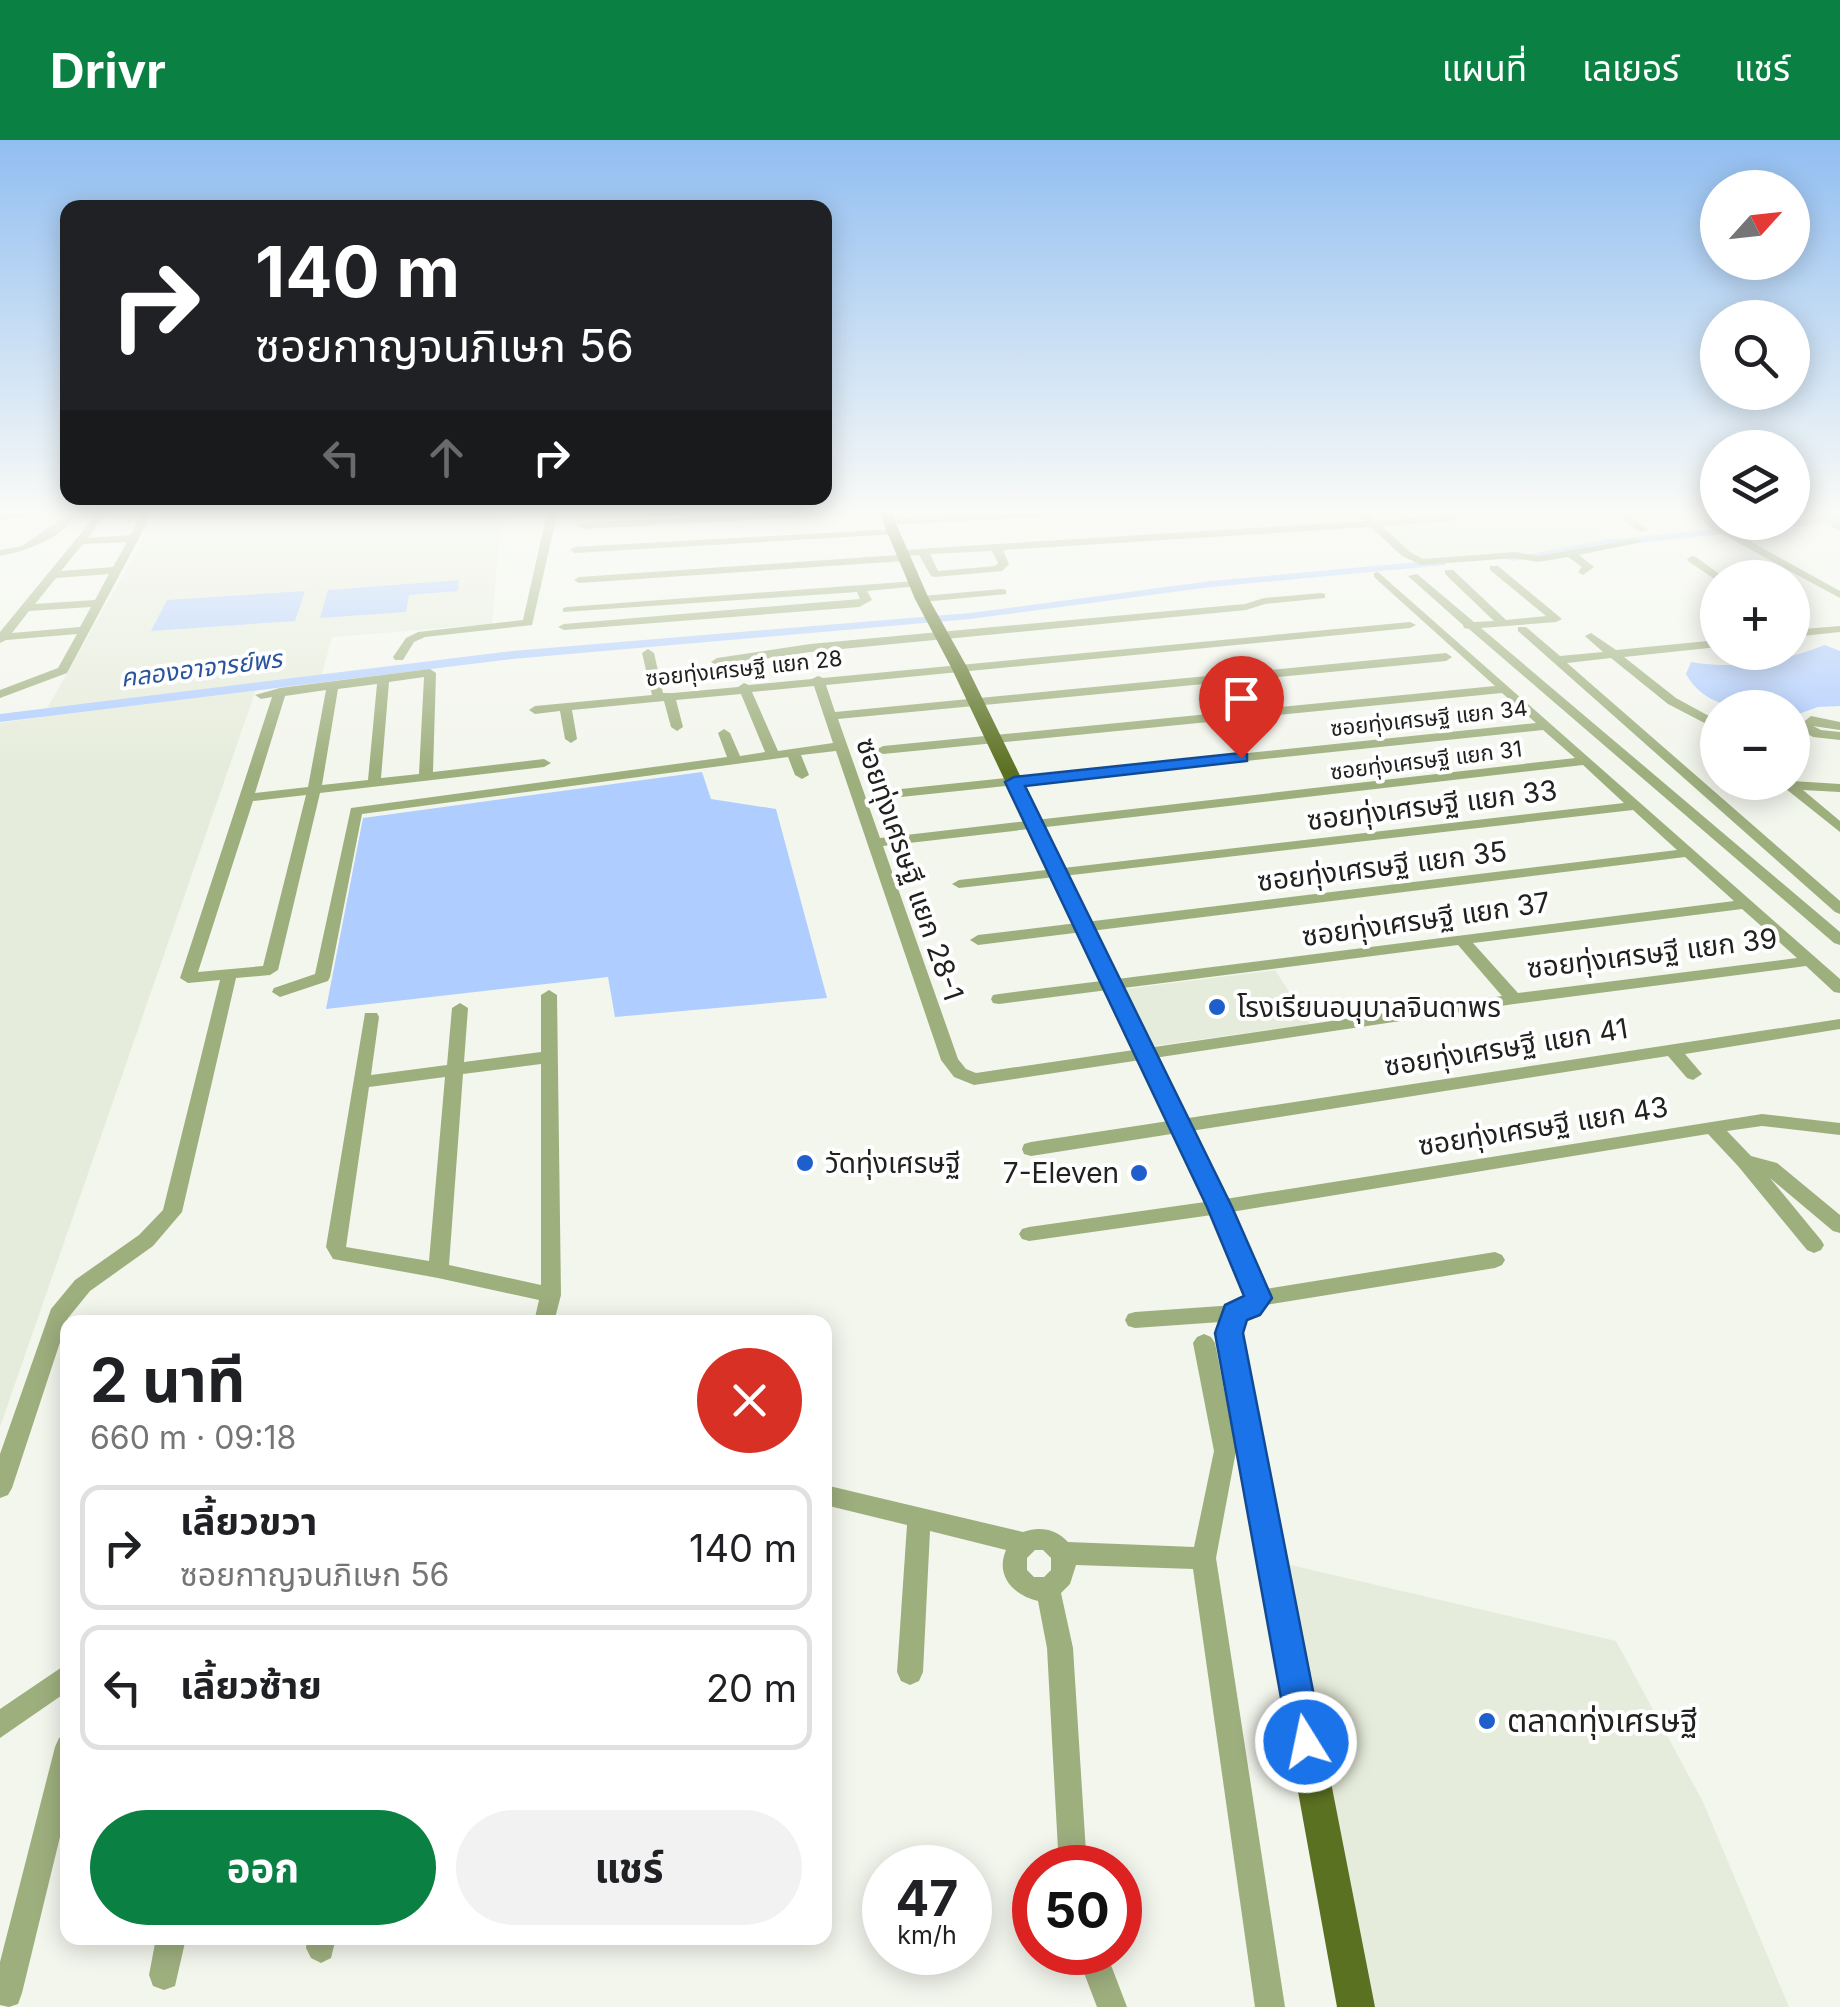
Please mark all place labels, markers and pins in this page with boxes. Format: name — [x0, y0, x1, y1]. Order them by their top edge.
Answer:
pin — [1199, 656, 1284, 759]
place label: โรงเรียนอนุบาลจินดาพร — [1237, 990, 1501, 1024]
marker: โรงเรียนอนุบาลจินดาพร — [1206, 996, 1228, 1018]
place label: วัดทุ่งเศรษฐี — [825, 1146, 961, 1180]
marker: วัดทุ่งเศรษฐี — [794, 1152, 816, 1174]
place label: 7-Eleven — [1003, 1156, 1119, 1190]
marker: 7-Eleven — [1128, 1162, 1150, 1184]
place label: ตลาดทุ่งเศรษฐี — [1507, 1701, 1698, 1740]
marker: ตลาดทุ่งเศรษฐี — [1476, 1710, 1498, 1732]

